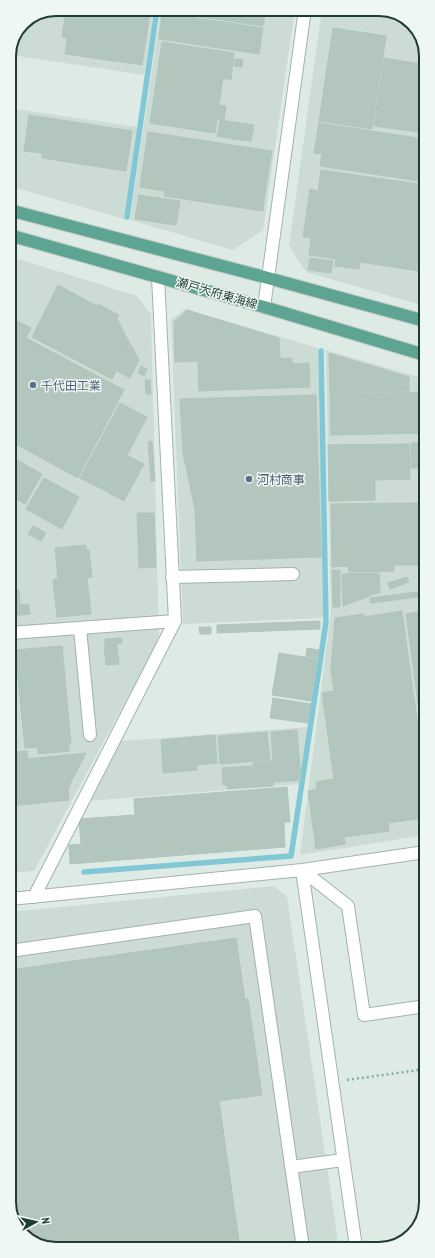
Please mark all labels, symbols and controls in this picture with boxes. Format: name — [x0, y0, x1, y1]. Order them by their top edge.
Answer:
street label: 瀬戸大府東海線 — [175, 274, 259, 312]
place label: 千代田工業 — [41, 378, 101, 393]
marker: 千代田工業 — [28, 380, 38, 390]
place label: 河村商事 — [257, 472, 305, 487]
marker: 河村商事 — [244, 474, 254, 484]
north arrow — [16, 1202, 56, 1242]
text: N — [39, 1217, 53, 1225]

